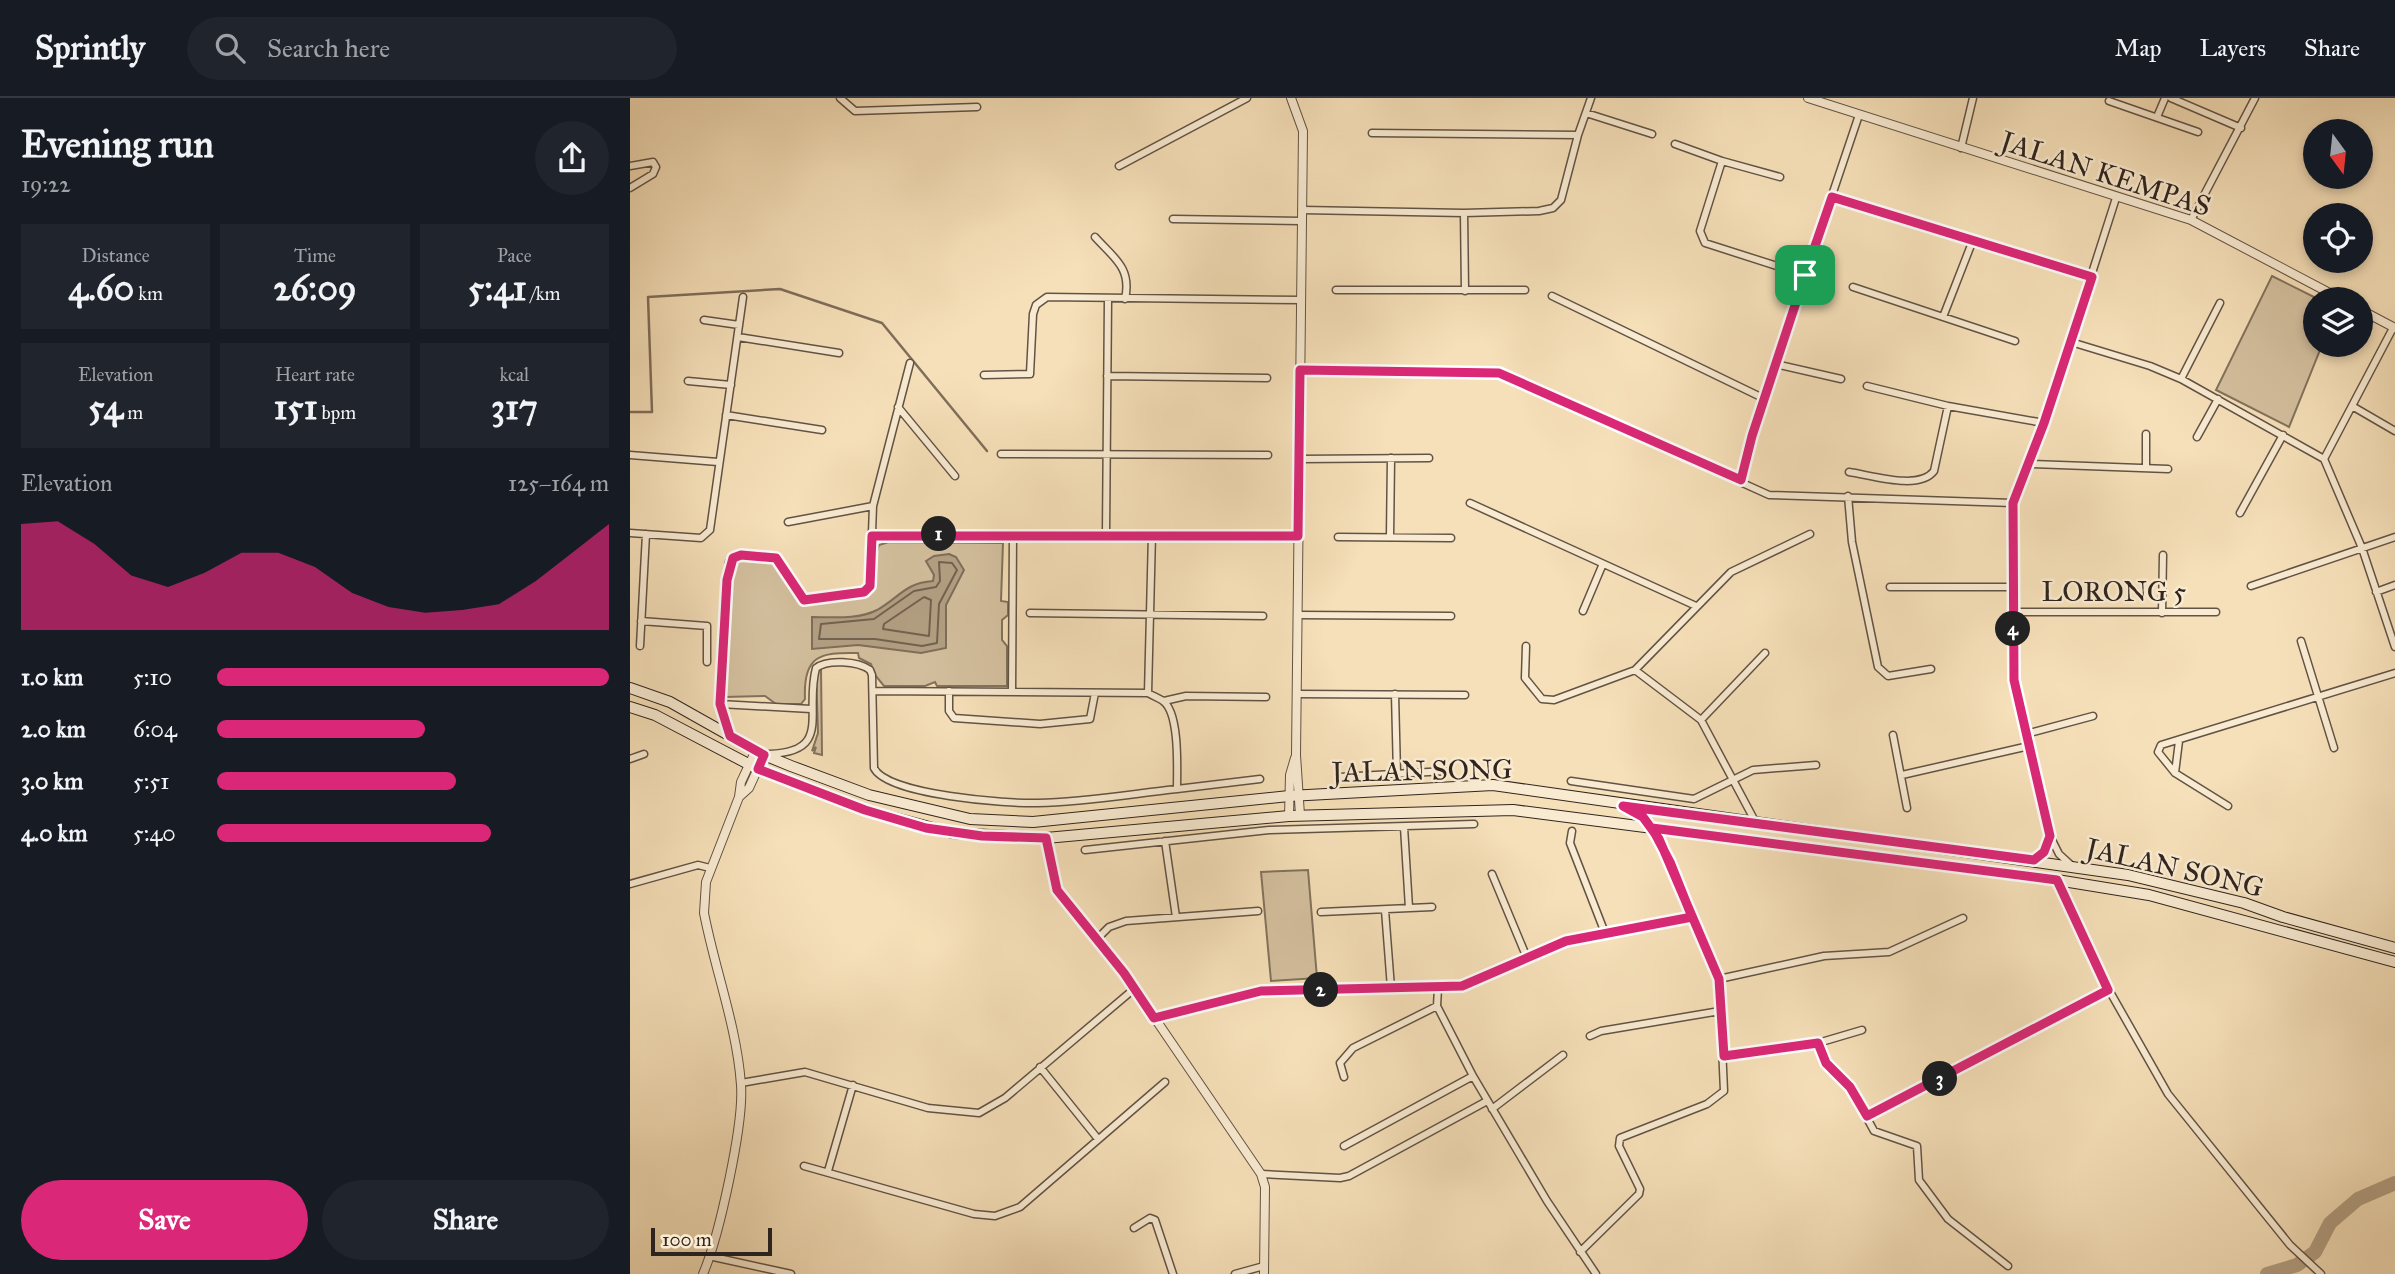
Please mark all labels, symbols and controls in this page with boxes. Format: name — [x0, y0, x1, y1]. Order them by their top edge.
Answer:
search box — [187, 17, 677, 80]
text: Sprintly — [35, 28, 145, 68]
icon: search — [211, 29, 249, 67]
text: Search here — [267, 32, 390, 64]
text: Map — [2115, 33, 2162, 63]
text: Layers — [2200, 33, 2266, 63]
text: Share — [2304, 33, 2360, 63]
north arrow — [2303, 119, 2373, 189]
map controls — [2303, 119, 2373, 357]
text: Evening run — [21, 121, 214, 167]
button: share — [535, 121, 609, 195]
street label: JALAN KEMPAS — [1993, 122, 2215, 224]
text: 19:22 — [21, 170, 71, 198]
button: locate — [2303, 203, 2373, 273]
text: Distance — [82, 244, 150, 267]
text: Time — [294, 244, 336, 267]
text: Pace — [497, 244, 532, 267]
pin — [1775, 245, 1835, 305]
icon: arrive — [1786, 256, 1824, 294]
text: 4.60 — [68, 267, 134, 310]
text: 26:09 — [273, 267, 357, 310]
text: 5:41 — [468, 267, 527, 310]
text: km — [134, 282, 163, 305]
text: /km — [527, 282, 561, 305]
button: layers — [2303, 287, 2373, 357]
text: Elevation — [78, 363, 153, 386]
text: Heart rate — [275, 363, 355, 386]
text: kcal — [499, 363, 529, 386]
text: 54 — [88, 386, 123, 429]
text: 151 — [274, 386, 317, 429]
text: 317 — [491, 386, 538, 429]
text: m — [123, 401, 143, 424]
text: bpm — [317, 401, 356, 424]
text: Elevation — [21, 469, 112, 497]
text: 125–164 m — [508, 469, 609, 497]
pin: 1 — [922, 516, 956, 551]
text: 1 — [935, 522, 942, 545]
street label: LORONG 5 — [2042, 574, 2186, 609]
pin: 4 — [1996, 612, 2030, 646]
text: 4 — [2007, 617, 2018, 640]
text: 1.0 km — [21, 663, 83, 691]
text: 5:10 — [133, 663, 172, 691]
text: 2.0 km — [21, 715, 86, 743]
text: 6:04 — [133, 715, 177, 743]
street label: JALAN SONG — [1328, 751, 1513, 790]
text: 3.0 km — [21, 767, 83, 795]
text: 5:51 — [133, 767, 169, 795]
text: 4.0 km — [21, 819, 87, 847]
text: 5:40 — [133, 819, 176, 847]
street label: JALAN SONG — [2080, 829, 2267, 905]
pin: 2 — [1304, 972, 1338, 1008]
text: 2 — [1316, 978, 1325, 1001]
pin: 3 — [1922, 1062, 1958, 1096]
text: 3 — [1936, 1067, 1943, 1090]
button: Save — [21, 1180, 308, 1260]
button: Share — [322, 1180, 609, 1260]
scale bar — [651, 1225, 772, 1257]
text: 100 m — [662, 1228, 712, 1251]

